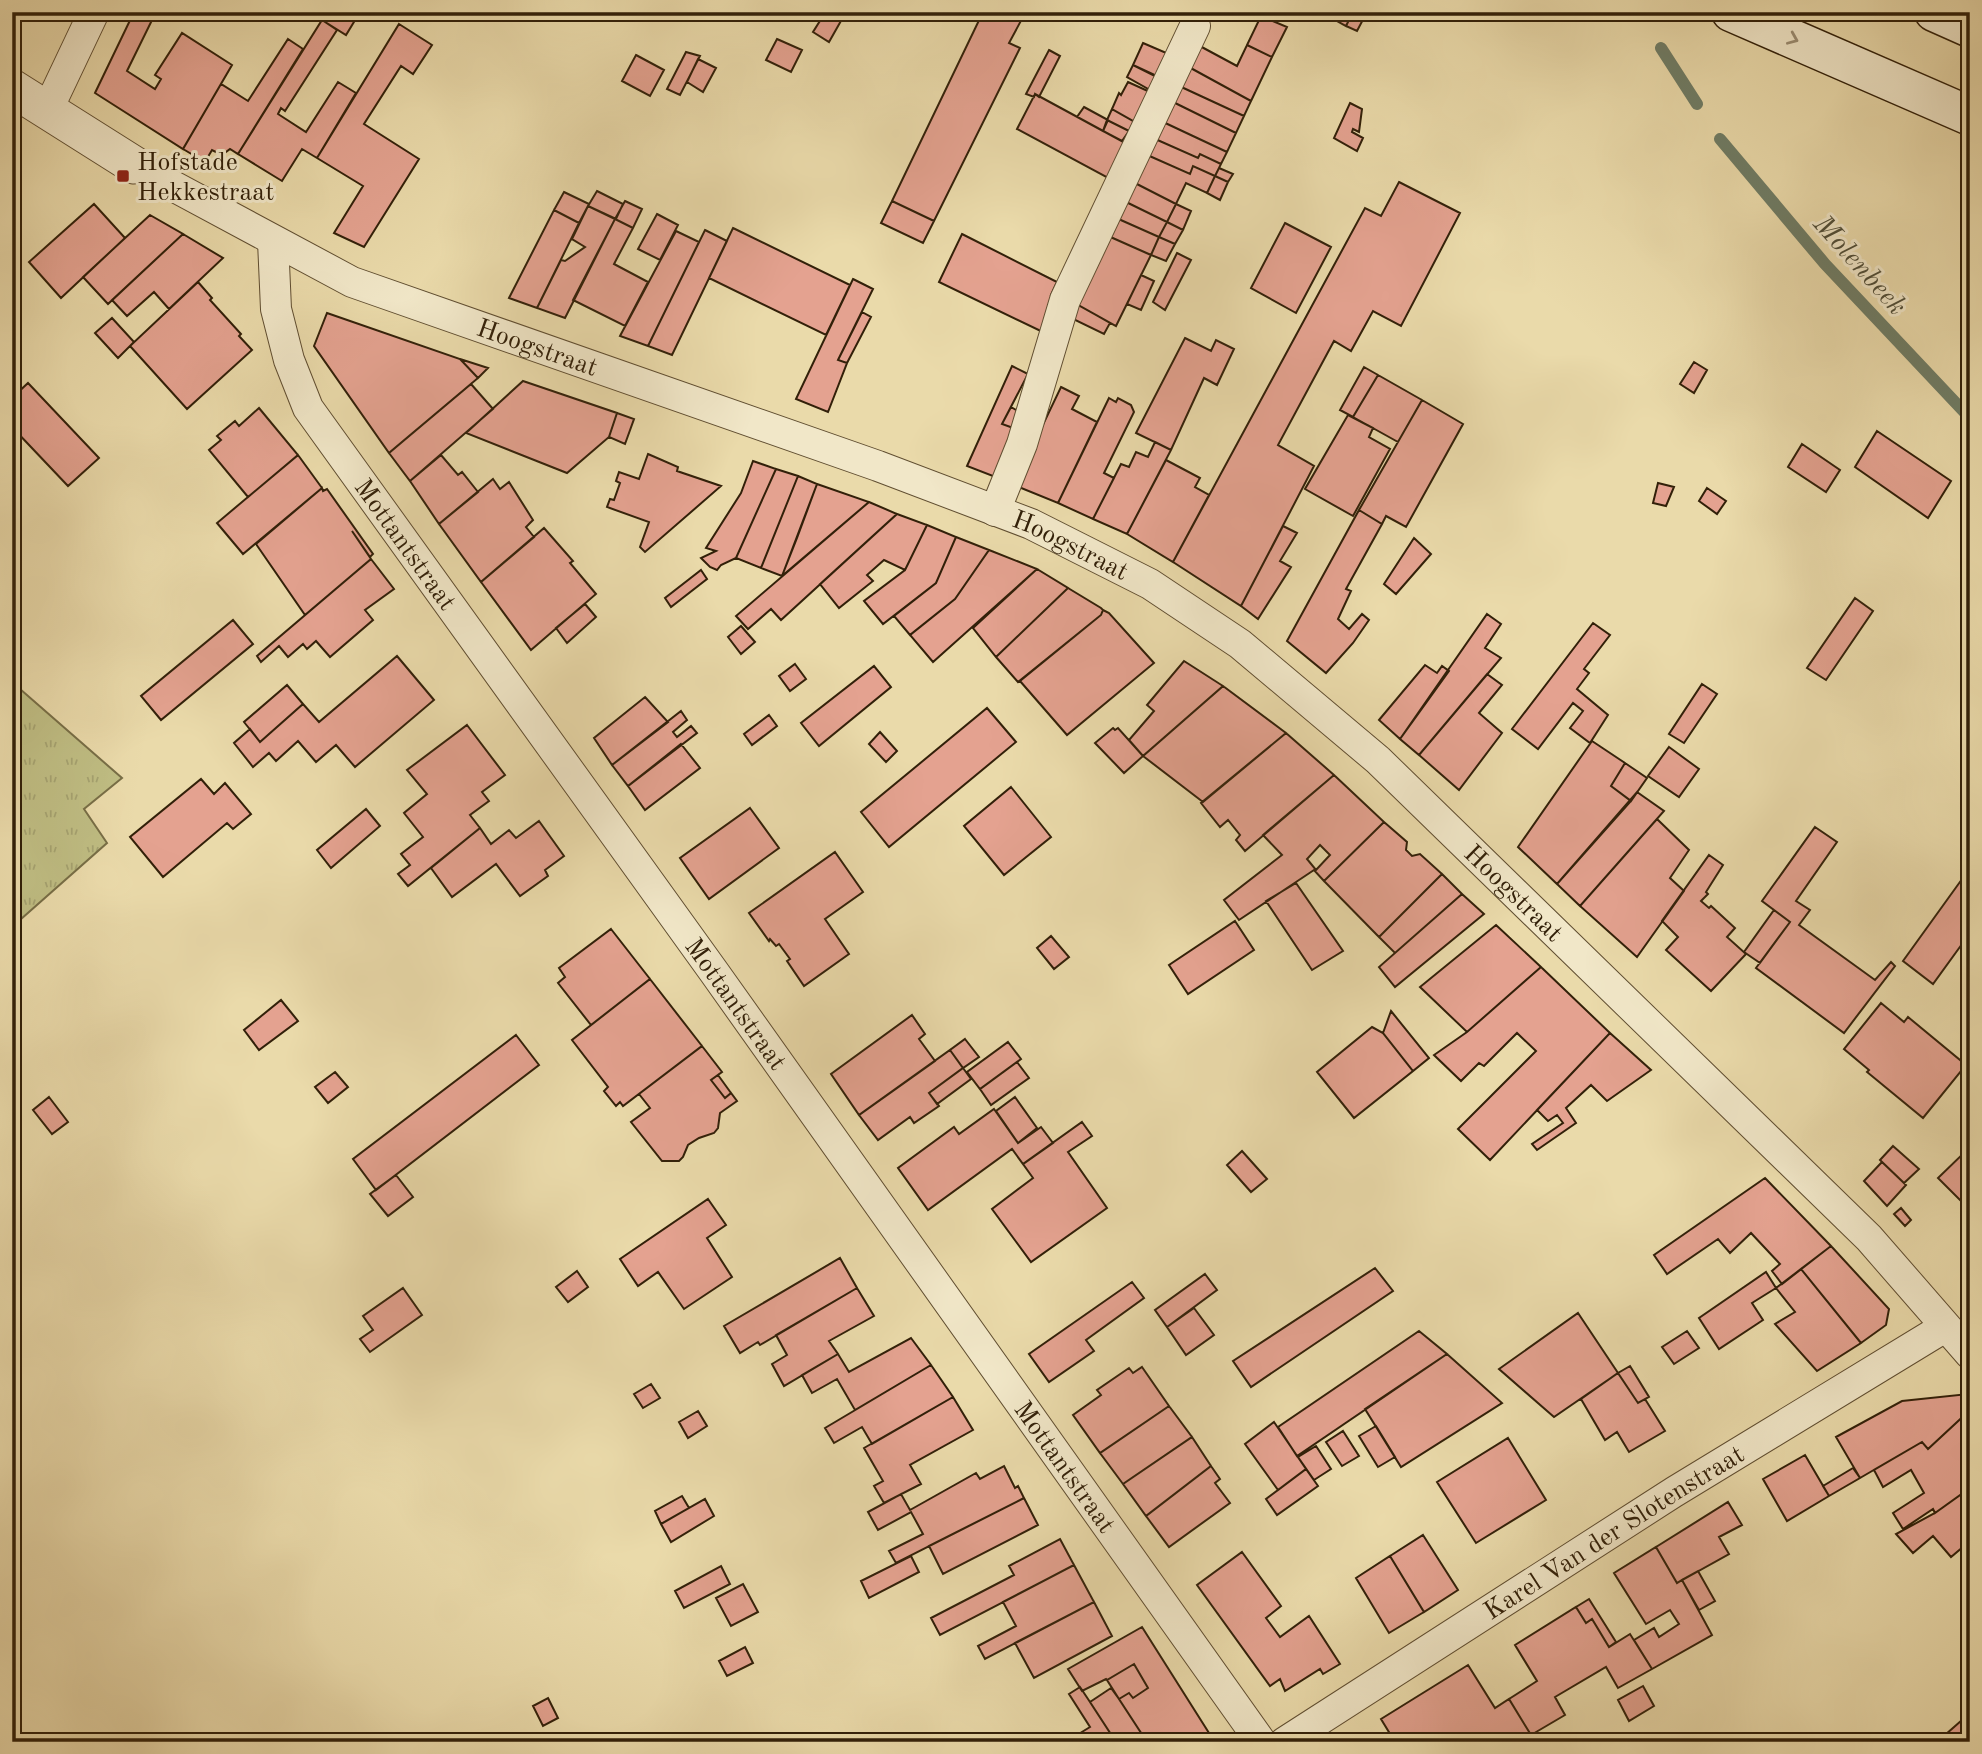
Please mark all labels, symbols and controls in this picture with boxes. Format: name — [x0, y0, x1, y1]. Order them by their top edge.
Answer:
one-way arrow — [1786, 31, 1798, 45]
place label: Hofstade Hekkestraat — [137, 150, 274, 206]
marker: Hofstade Hekkestraat — [115, 168, 131, 184]
water label: Molenbeek — [1806, 210, 1911, 321]
street label: Hoogstraat — [473, 316, 601, 382]
street label: Mottantstraat — [349, 475, 460, 616]
street label: Hoogstraat — [1008, 507, 1132, 586]
street label: Hoogstraat — [1458, 841, 1567, 947]
street label: Mottantstraat — [679, 934, 790, 1075]
street label: Mottantstraat — [1008, 1397, 1119, 1538]
street label: Karel Van der Slotenstraat — [1480, 1442, 1749, 1625]

